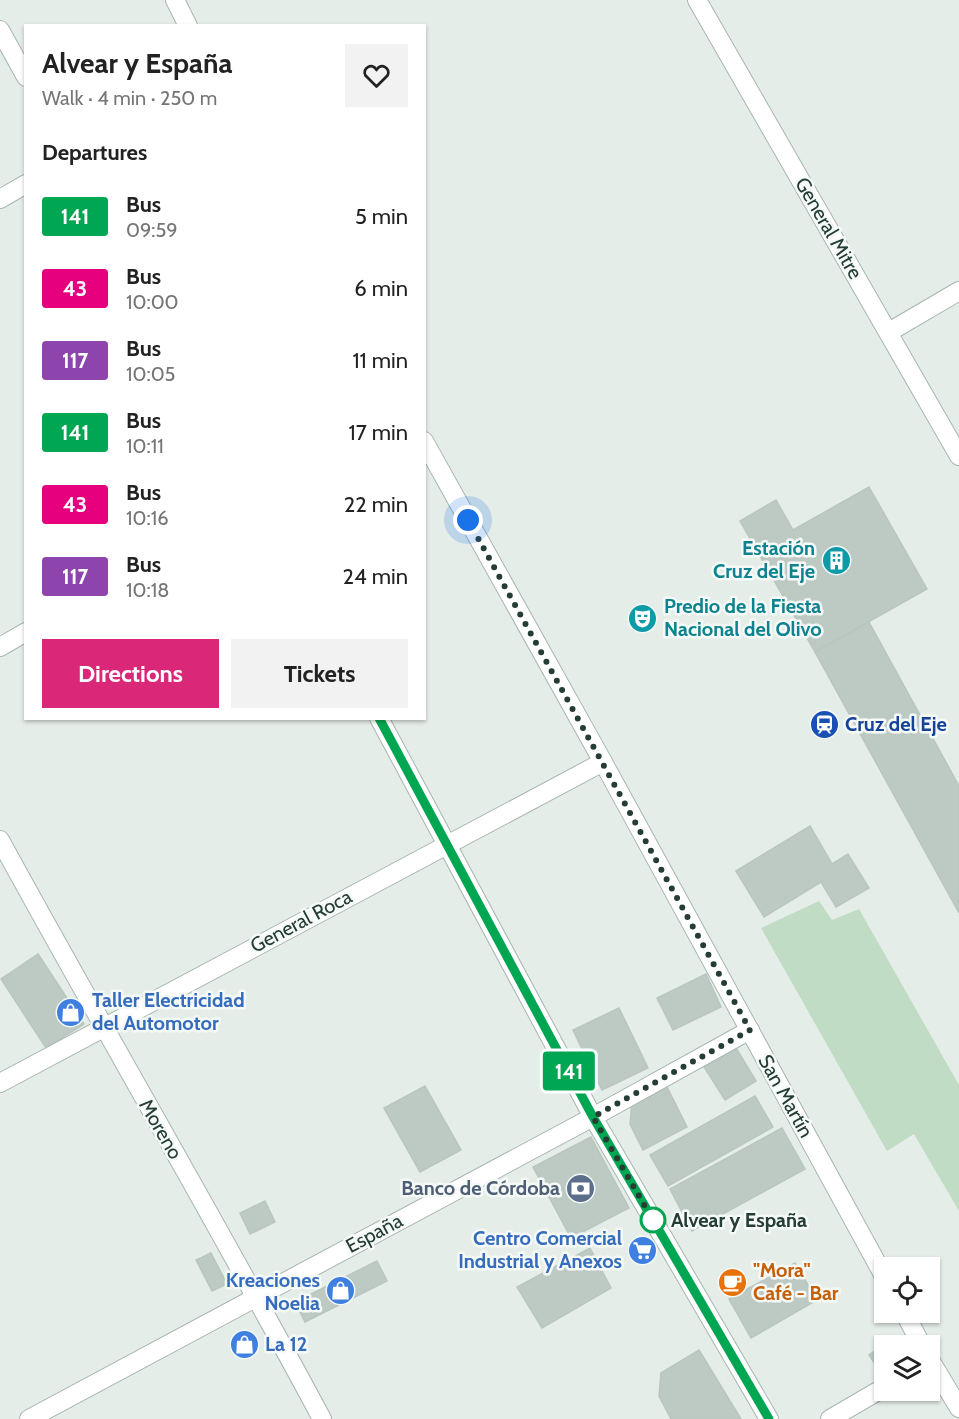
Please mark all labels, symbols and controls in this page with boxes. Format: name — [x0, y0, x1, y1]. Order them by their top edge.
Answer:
button: heart — [345, 44, 408, 107]
text: Alvear y España — [42, 46, 232, 80]
text: Walk · 4 min · 250 m — [42, 86, 217, 110]
text: Departures — [42, 139, 147, 166]
street label: General Mitre — [790, 173, 868, 283]
text: Bus — [126, 191, 161, 218]
text: 5 min — [355, 203, 408, 230]
text: 141 — [61, 204, 89, 229]
text: 09:59 — [126, 218, 178, 242]
text: Bus — [126, 263, 161, 290]
text: 6 min — [354, 275, 408, 302]
text: 43 — [63, 276, 87, 301]
text: 10:00 — [126, 290, 179, 314]
text: Bus — [126, 335, 161, 362]
text: 11 min — [352, 347, 408, 374]
text: 117 — [62, 348, 88, 373]
text: 10:05 — [126, 362, 175, 386]
text: Bus — [126, 407, 161, 434]
text: 17 min — [349, 419, 408, 446]
text: 141 — [61, 420, 89, 445]
text: 10:11 — [126, 434, 164, 458]
text: Bus — [126, 479, 161, 506]
text: 22 min — [344, 491, 408, 518]
text: 43 — [63, 492, 87, 517]
your location — [453, 505, 483, 535]
text: 10:16 — [126, 506, 169, 530]
place label: Estación Cruz del Eje — [713, 536, 815, 583]
building icon: Estación Cruz del Eje — [820, 544, 852, 576]
text: Bus — [126, 551, 161, 578]
text: 24 min — [343, 563, 408, 590]
text: 117 — [62, 564, 88, 589]
text: 10:18 — [126, 578, 169, 602]
place label: Predio de la Fiesta Nacional del Olivo — [664, 594, 822, 641]
theatre icon: Predio de la Fiesta Nacional del Olivo — [627, 602, 659, 634]
button: Directions — [42, 639, 219, 708]
button: Tickets — [231, 639, 408, 708]
station icon: Cruz del Eje — [808, 708, 840, 740]
place label: Cruz del Eje — [845, 712, 947, 736]
street label: General Roca — [246, 884, 356, 958]
place label: Taller Electricidad del Automotor — [92, 988, 245, 1035]
shop icon: Taller Electricidad del Automotor — [55, 996, 87, 1028]
street label: San Martín — [753, 1050, 819, 1142]
line badge: 141 — [534, 1052, 604, 1090]
text: 141 — [555, 1059, 583, 1084]
street label: Moreno — [134, 1095, 188, 1163]
bank icon: Banco de Córdoba — [565, 1172, 597, 1204]
place label: Banco de Córdoba — [401, 1176, 560, 1200]
marker: Alvear y España — [640, 1207, 666, 1233]
street label: España — [342, 1208, 407, 1258]
place label: Alvear y España — [671, 1208, 807, 1232]
place label: Centro Comercial Industrial y Anexos — [458, 1226, 622, 1273]
supermarket icon: Centro Comercial Industrial y Anexos — [627, 1234, 659, 1266]
map controls — [874, 1257, 940, 1401]
button: locate — [874, 1257, 940, 1323]
place label: "Mora" Café - Bar — [753, 1258, 839, 1305]
cafe icon: "Mora" Café - Bar — [716, 1266, 748, 1298]
place label: Kreaciones Noelia — [226, 1268, 320, 1315]
shop icon: Kreaciones Noelia — [325, 1275, 357, 1307]
shop icon: La 12 — [228, 1328, 260, 1360]
place label: La 12 — [265, 1332, 307, 1356]
button: layers — [874, 1335, 940, 1401]

